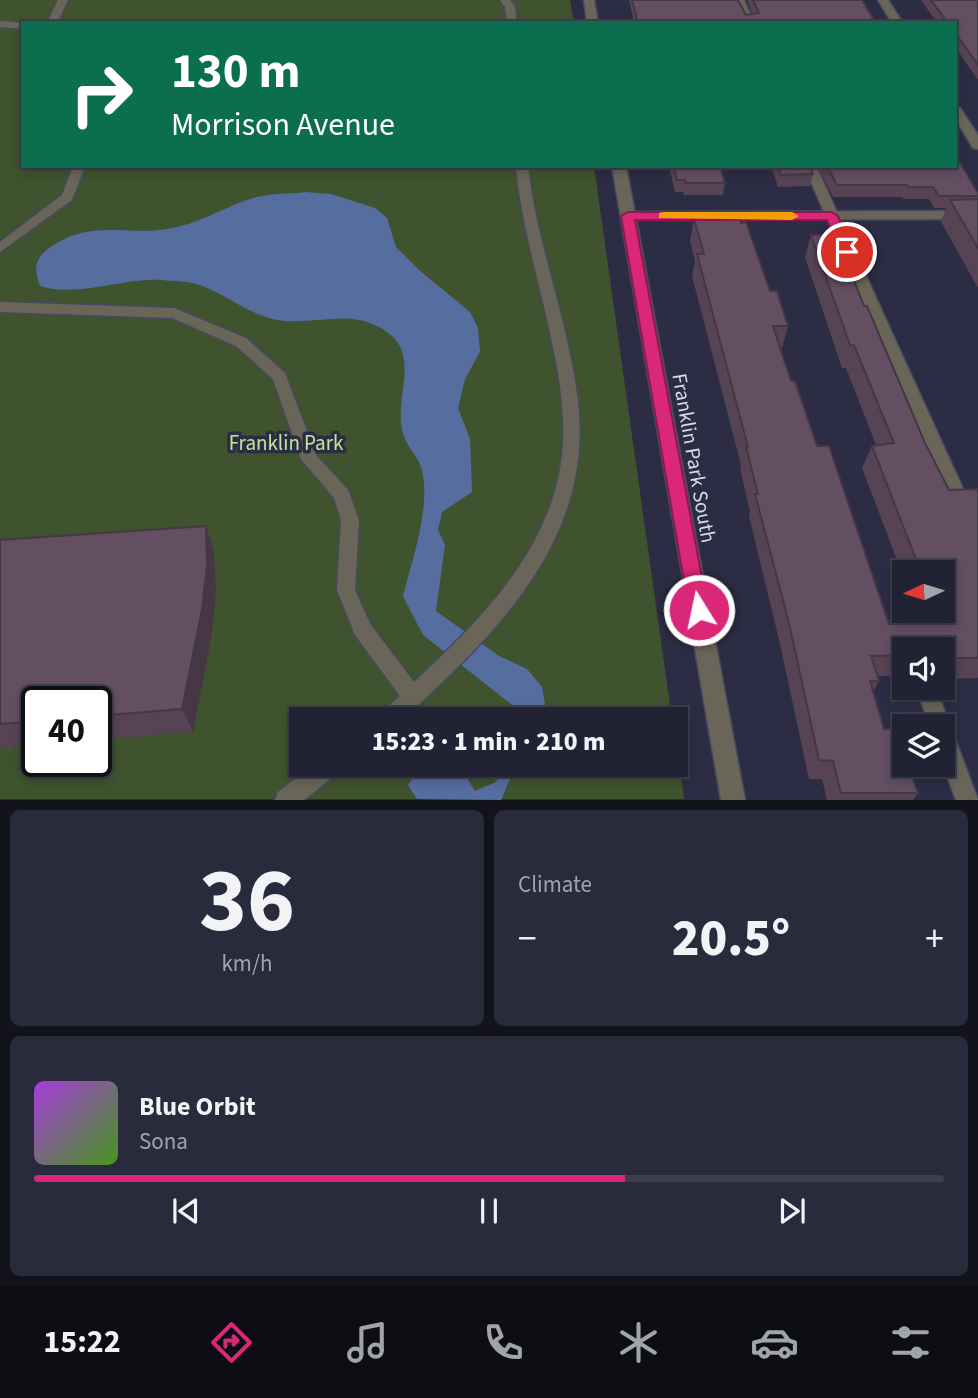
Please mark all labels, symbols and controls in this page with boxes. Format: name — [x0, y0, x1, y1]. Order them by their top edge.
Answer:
text: 130 m — [171, 37, 300, 107]
icon: right — [56, 49, 147, 140]
text: Morrison Avenue — [171, 102, 395, 148]
pin — [817, 222, 877, 282]
icon: arrive — [828, 233, 866, 271]
street label: Franklin Park South — [664, 371, 724, 545]
park label: Franklin Park — [229, 428, 344, 458]
north arrow — [892, 560, 956, 623]
map controls — [892, 560, 955, 777]
position arrow — [662, 573, 736, 647]
button: sound — [892, 637, 955, 700]
speed limit sign: 40 — [21, 686, 112, 777]
button: layers — [892, 714, 955, 777]
text: 15:23 · 1 min · 210 m — [372, 723, 605, 760]
text: 36 — [199, 837, 295, 966]
text: Climate — [518, 868, 592, 901]
text: 20.5° — [672, 902, 790, 976]
text: − — [518, 912, 537, 966]
text: + — [925, 912, 944, 966]
text: km/h — [221, 947, 273, 980]
text: Blue Orbit — [139, 1088, 256, 1125]
text: Sona — [139, 1125, 188, 1158]
icon: previous — [167, 1192, 205, 1230]
icon: pause — [470, 1192, 508, 1230]
icon: next — [773, 1192, 811, 1230]
icon: directions — [207, 1318, 256, 1367]
icon: music — [343, 1318, 392, 1367]
icon: phone — [479, 1318, 528, 1367]
icon: climate — [614, 1318, 663, 1367]
icon: car — [750, 1318, 799, 1367]
icon: filters — [886, 1318, 935, 1367]
text: 15:22 — [43, 1319, 121, 1365]

